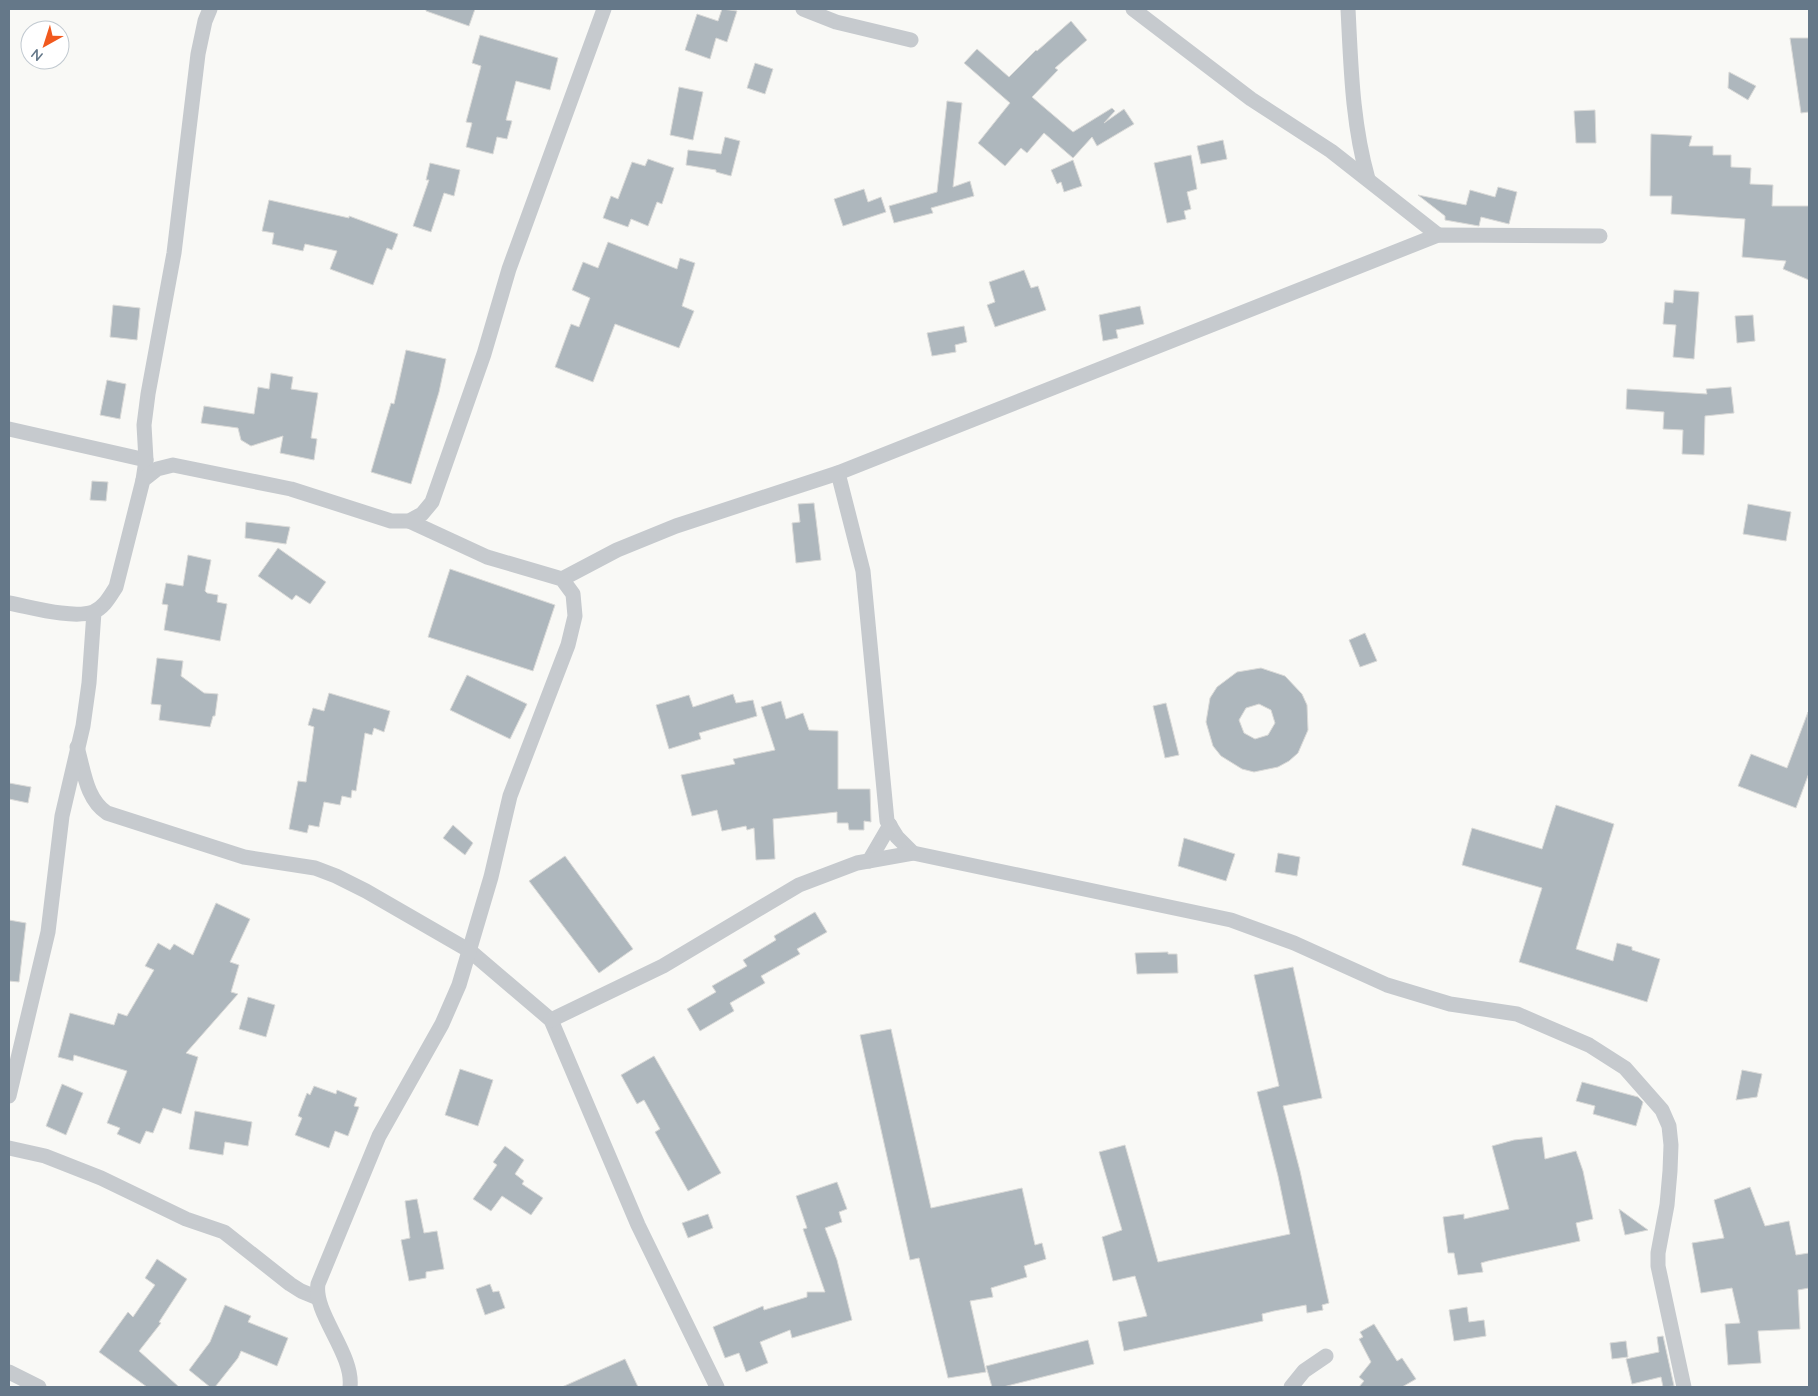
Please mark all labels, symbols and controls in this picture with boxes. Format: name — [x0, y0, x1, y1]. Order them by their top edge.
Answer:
north arrow — [20, 20, 70, 70]
text: N — [27, 45, 46, 65]

